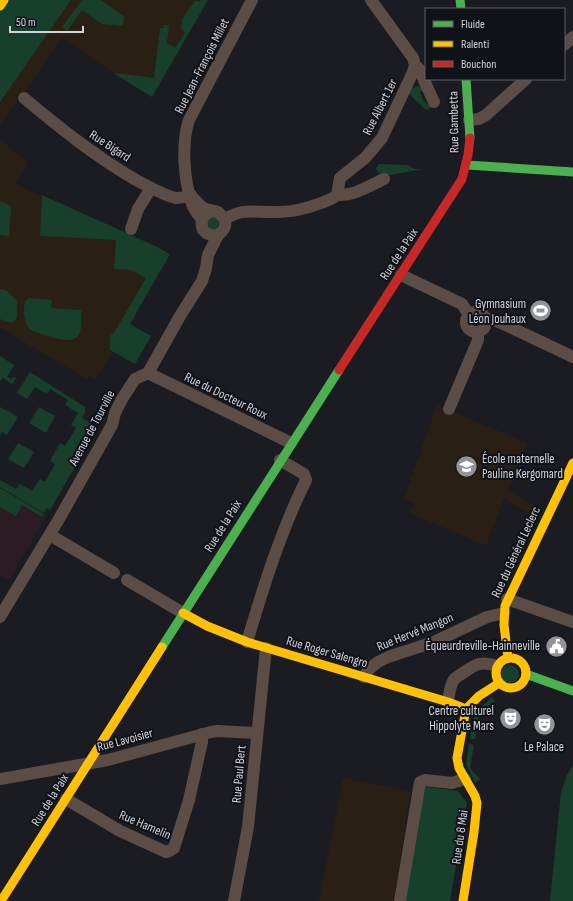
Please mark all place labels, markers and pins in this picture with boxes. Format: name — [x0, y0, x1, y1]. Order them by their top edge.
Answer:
place label: Gymnasium Léon Jouhaux — [469, 296, 526, 327]
sports icon: Gymnasium Léon Jouhaux — [528, 298, 554, 324]
place label: École maternelle Pauline Kergomard — [482, 451, 563, 482]
school or university icon: École maternelle Pauline Kergomard — [453, 453, 479, 479]
public building icon: Équeurdreville-Hainneville — [543, 633, 569, 659]
place label: Équeurdreville-Hainneville — [426, 638, 540, 654]
place label: Centre culturel Hippolyte Mars — [429, 703, 494, 734]
theatre icon: Centre culturel Hippolyte Mars — [497, 705, 523, 731]
theatre icon: Le Palace — [531, 712, 557, 738]
place label: Le Palace — [524, 739, 564, 755]

